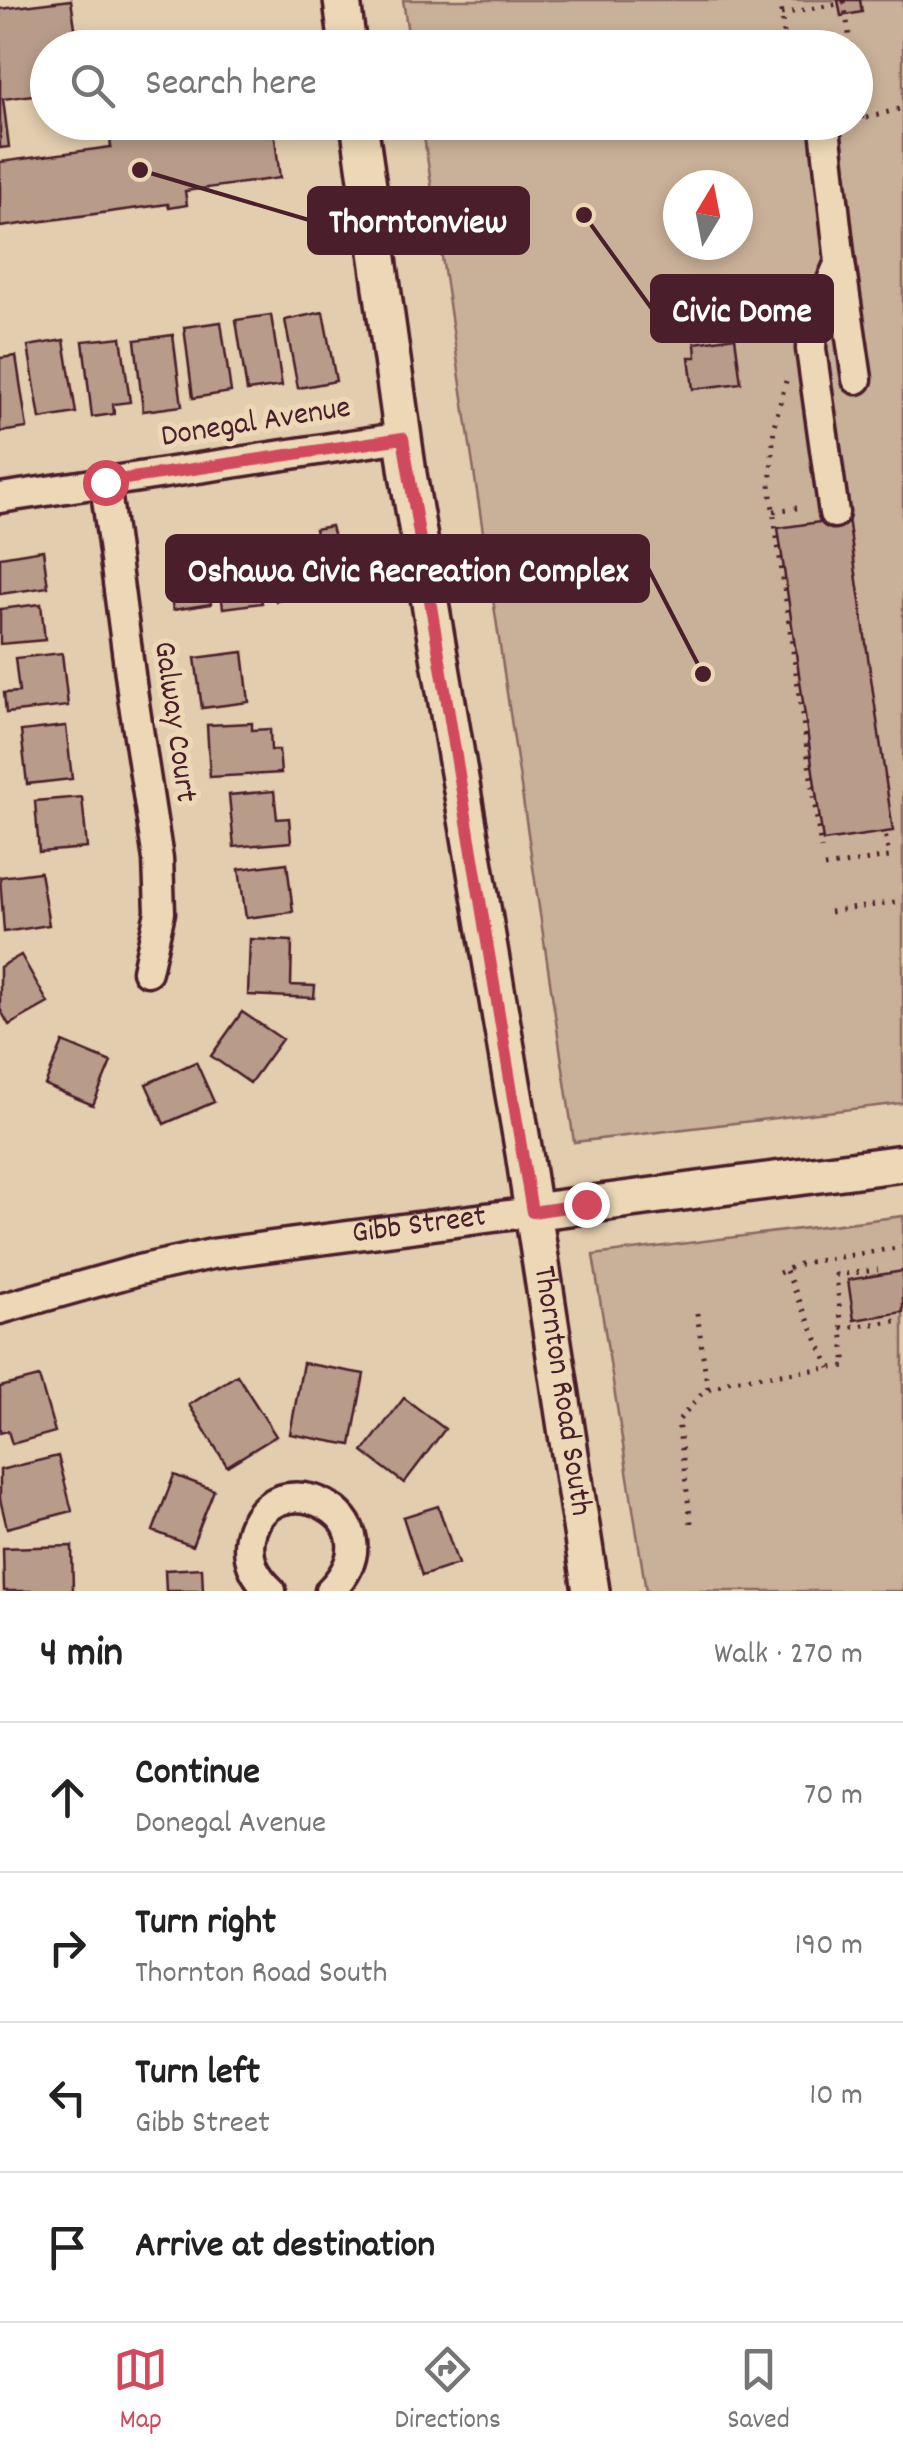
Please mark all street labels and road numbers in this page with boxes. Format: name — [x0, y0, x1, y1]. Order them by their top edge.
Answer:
street label: Donegal Avenue — [158, 386, 354, 462]
street label: Galway Court — [139, 638, 207, 806]
street label: Gibb Street — [349, 1195, 489, 1258]
street label: Thornton Road South — [519, 1263, 602, 1519]

